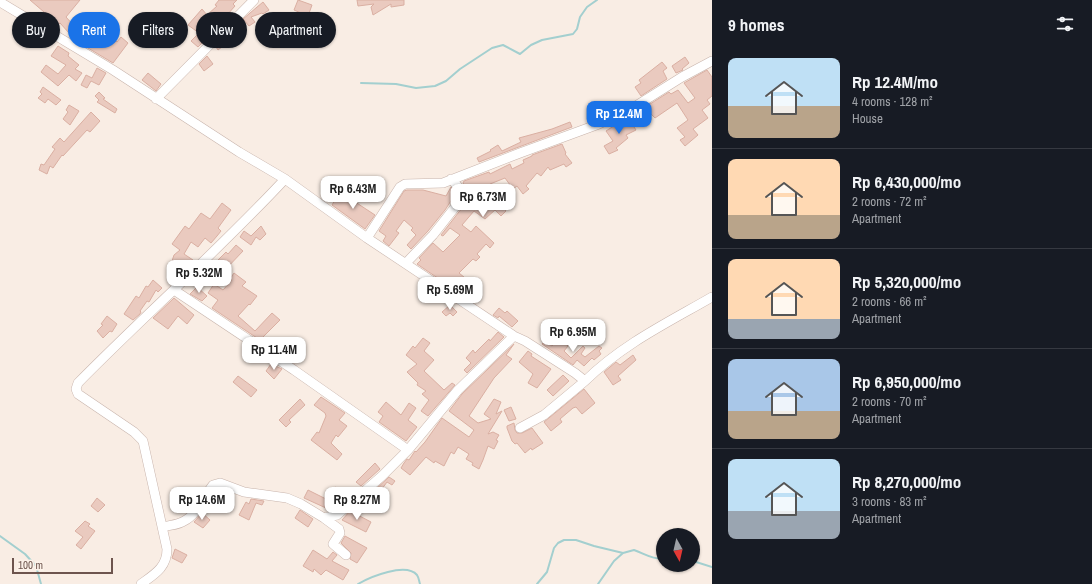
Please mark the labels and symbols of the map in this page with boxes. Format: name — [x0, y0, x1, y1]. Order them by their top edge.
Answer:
pin: Rp 12.4M — [578, 101, 660, 135]
pin: Rp 6.43M — [312, 176, 394, 210]
pin: Rp 6.73M — [442, 184, 524, 218]
pin: Rp 5.32M — [158, 260, 240, 294]
pin: Rp 5.69M — [409, 277, 491, 311]
pin: Rp 6.95M — [532, 319, 614, 353]
pin: Rp 11.4M — [233, 337, 315, 371]
pin: Rp 14.6M — [161, 487, 243, 521]
pin: Rp 8.27M — [316, 487, 398, 521]
north arrow — [656, 528, 700, 572]
scale bar — [12, 556, 113, 575]

